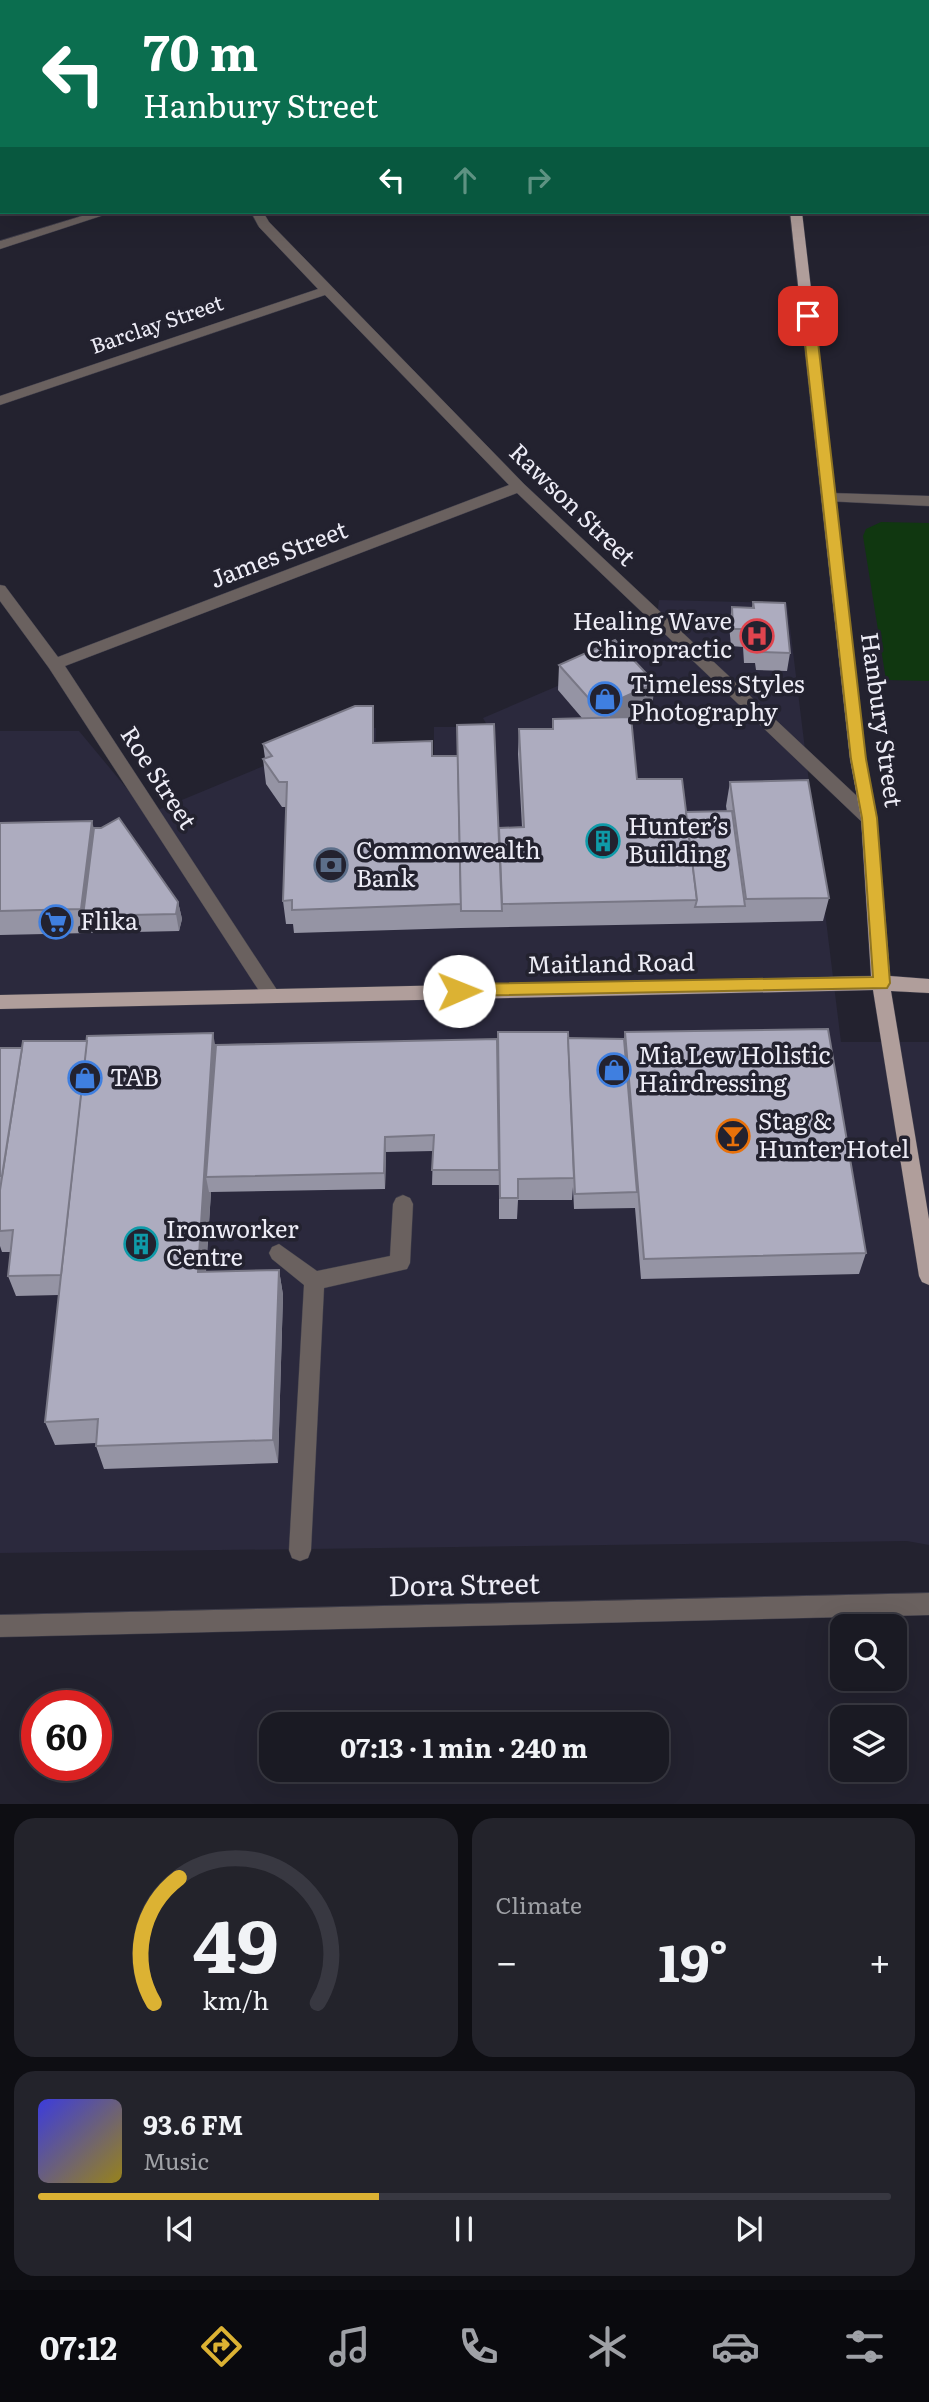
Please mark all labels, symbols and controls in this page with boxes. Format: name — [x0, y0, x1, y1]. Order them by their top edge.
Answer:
text: 70 m — [143, 13, 258, 86]
icon: left — [28, 28, 119, 119]
text: Hanbury Street — [143, 80, 378, 128]
icon: left — [373, 161, 411, 199]
icon: ahead — [446, 161, 484, 199]
icon: right — [519, 161, 557, 199]
street label: Barclay Street — [86, 285, 227, 360]
pin — [778, 286, 838, 346]
icon: arrive — [789, 297, 827, 335]
street label: Rawson Street — [503, 434, 645, 573]
street label: James Street — [204, 510, 352, 595]
place label: Healing Wave Chiropractic — [573, 602, 732, 665]
hospital icon: Healing Wave Chiropractic — [738, 617, 776, 655]
street label: Hanbury Street — [854, 630, 913, 810]
place label: Timeless Styles Photography — [630, 665, 805, 728]
shop icon: Timeless Styles Photography — [586, 680, 624, 718]
street label: Roe Street — [114, 718, 207, 835]
place label: Hunter’s Building — [628, 807, 728, 870]
building icon: Hunter’s Building — [584, 822, 622, 860]
place label: Commonwealth Bank — [356, 831, 541, 894]
bank icon: Commonwealth Bank — [312, 846, 350, 884]
place label: Flika — [80, 902, 138, 937]
supermarket icon: Flika — [37, 903, 75, 941]
street label: Maitland Road — [527, 943, 695, 980]
position arrow — [422, 954, 496, 1028]
place label: Mia Lew Holistic Hairdressing — [638, 1036, 830, 1099]
shop icon: Mia Lew Holistic Hairdressing — [595, 1051, 633, 1089]
place label: TAB — [110, 1058, 159, 1093]
shop icon: TAB — [66, 1059, 104, 1097]
place label: Stag & Hunter Hotel — [758, 1102, 909, 1165]
bar icon: Stag & Hunter Hotel — [714, 1117, 752, 1155]
place label: Ironworker Centre — [166, 1210, 299, 1273]
building icon: Ironworker Centre — [122, 1225, 160, 1263]
street label: Dora Street — [388, 1561, 541, 1605]
map controls — [830, 1614, 907, 1782]
button: search — [830, 1614, 907, 1691]
speed limit sign: 60 — [21, 1690, 112, 1781]
button: layers — [830, 1705, 907, 1782]
text: 07:13 · 1 min · 240 m — [340, 1727, 588, 1766]
text: Climate — [496, 1887, 582, 1921]
text: 49 — [193, 1888, 279, 1996]
text: 19° — [658, 1921, 728, 1998]
text: − — [496, 1931, 518, 1988]
text: + — [869, 1931, 891, 1988]
text: km/h — [202, 1981, 269, 2018]
text: 93.6 FM — [143, 2104, 243, 2143]
text: Music — [143, 2143, 209, 2177]
icon: previous — [161, 2210, 199, 2248]
icon: pause — [445, 2210, 483, 2248]
icon: next — [730, 2210, 768, 2248]
text: 07:12 — [40, 2322, 117, 2370]
icon: directions — [197, 2322, 246, 2371]
icon: music — [325, 2322, 374, 2371]
icon: phone — [454, 2322, 503, 2371]
icon: climate — [583, 2322, 632, 2371]
icon: car — [711, 2322, 760, 2371]
icon: filters — [840, 2322, 889, 2371]

